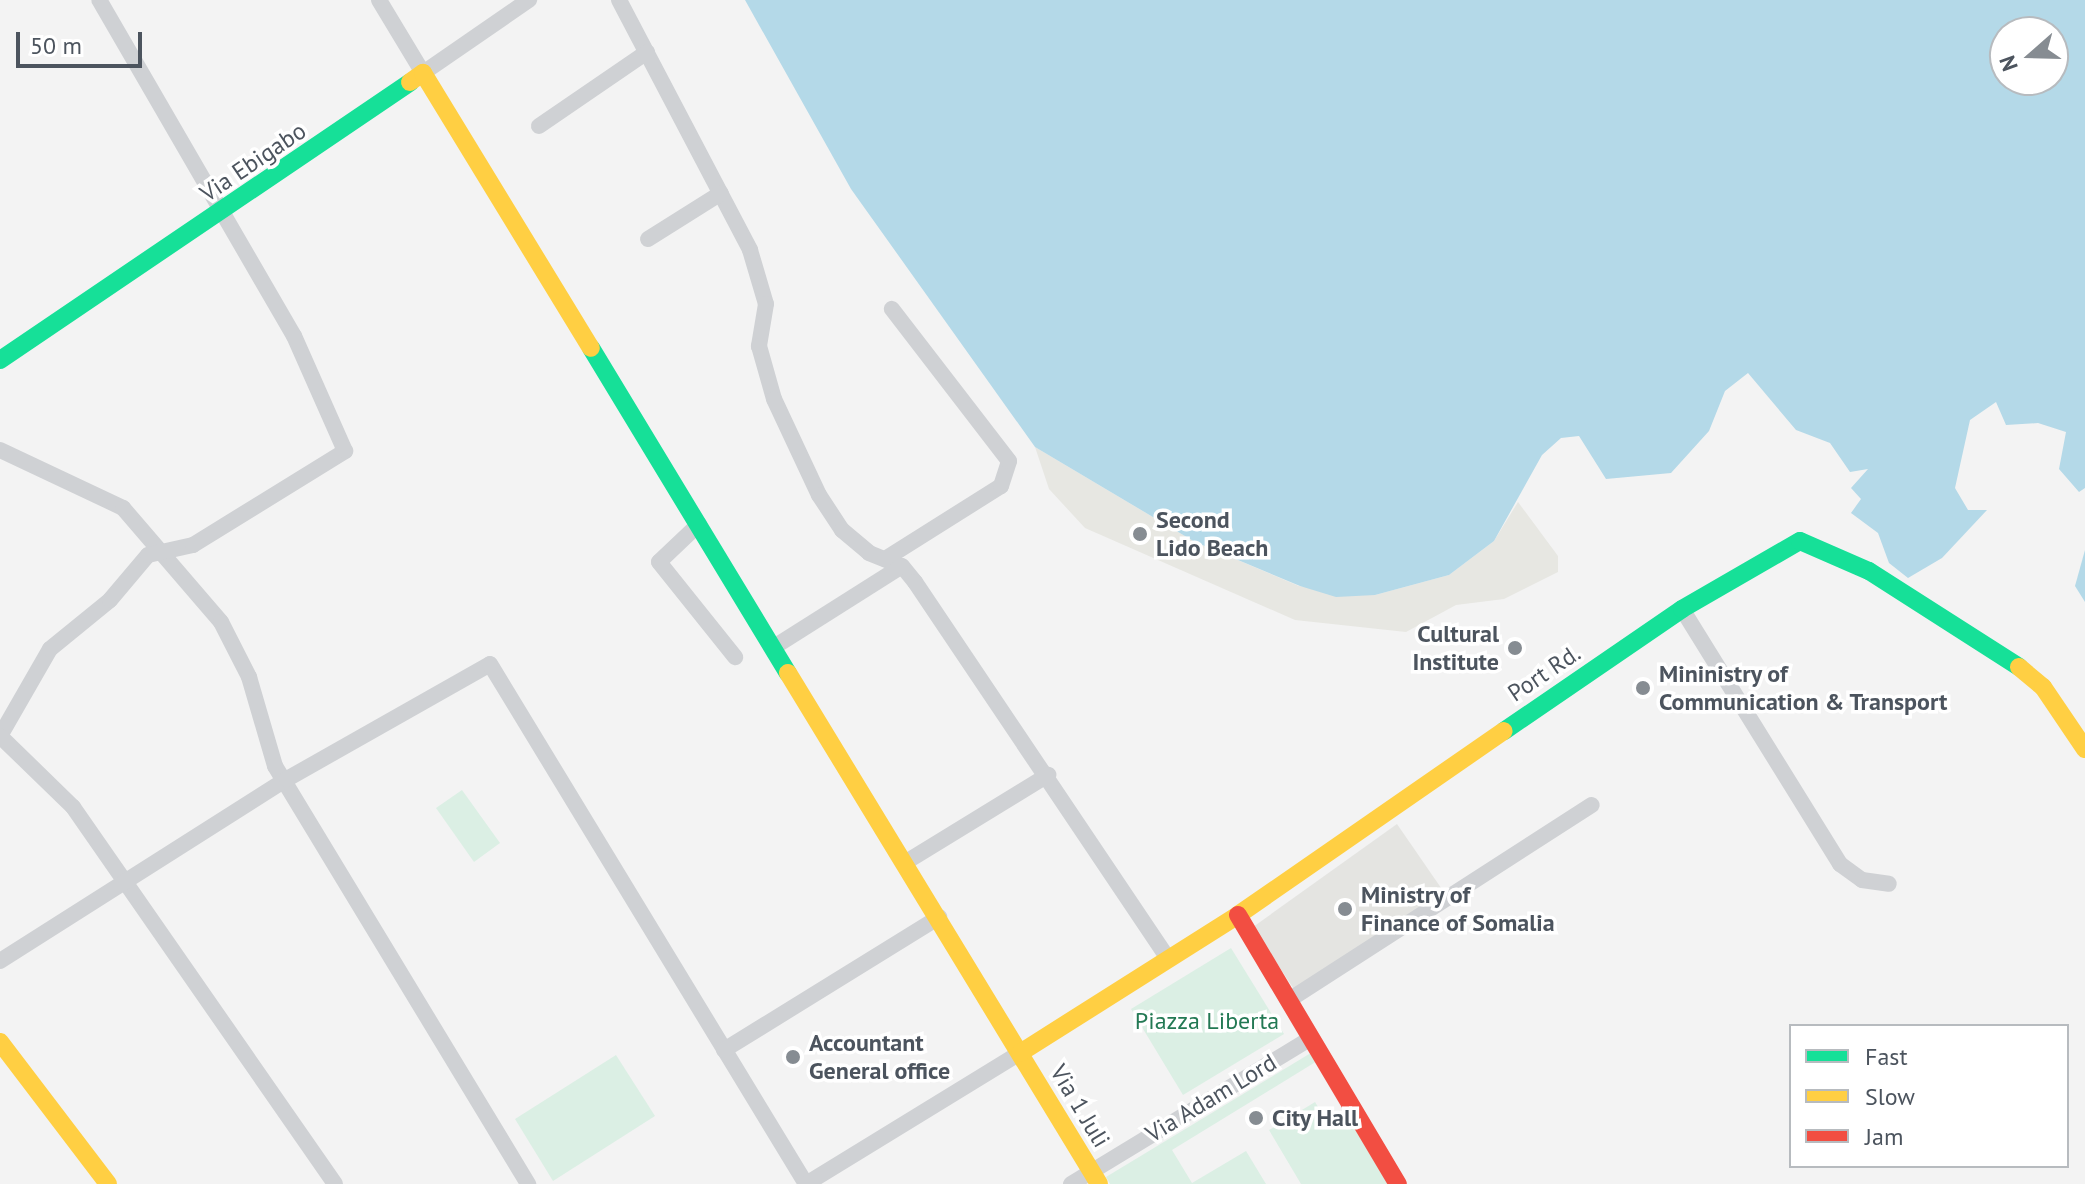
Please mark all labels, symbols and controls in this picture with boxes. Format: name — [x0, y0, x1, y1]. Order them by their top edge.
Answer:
scale bar — [20, 16, 146, 66]
north arrow — [1989, 16, 2069, 96]
text: 50 m — [30, 30, 82, 61]
text: N — [1993, 52, 2024, 75]
street label: Via Ebigabo — [195, 116, 311, 208]
place label: Second Lido Beach — [1156, 506, 1268, 562]
marker: Second Lido Beach — [1131, 525, 1149, 543]
place label: Cultural Institute — [1412, 620, 1499, 676]
street label: Port Rd. — [1502, 638, 1586, 708]
marker: Cultural Institute — [1506, 639, 1524, 657]
place label: Mininistry of Communication & Transport — [1659, 660, 1948, 716]
marker: Mininistry of Communication & Transport — [1634, 679, 1652, 697]
place label: Ministry of Finance of Somalia — [1361, 881, 1555, 937]
marker: Ministry of Finance of Somalia — [1336, 900, 1354, 918]
park label: Piazza Liberta — [1135, 1007, 1279, 1035]
legend — [1789, 1024, 2069, 1168]
place label: Accountant General office — [809, 1029, 950, 1085]
text: Fast — [1865, 1041, 1908, 1072]
marker: Accountant General office — [784, 1048, 802, 1066]
street label: Via Adam Lord — [1140, 1048, 1282, 1148]
street label: Via 1 Juli — [1044, 1059, 1116, 1153]
text: Slow — [1865, 1081, 1915, 1112]
place label: City Hall — [1272, 1104, 1359, 1132]
marker: City Hall — [1247, 1109, 1265, 1127]
text: Jam — [1865, 1121, 1903, 1152]

